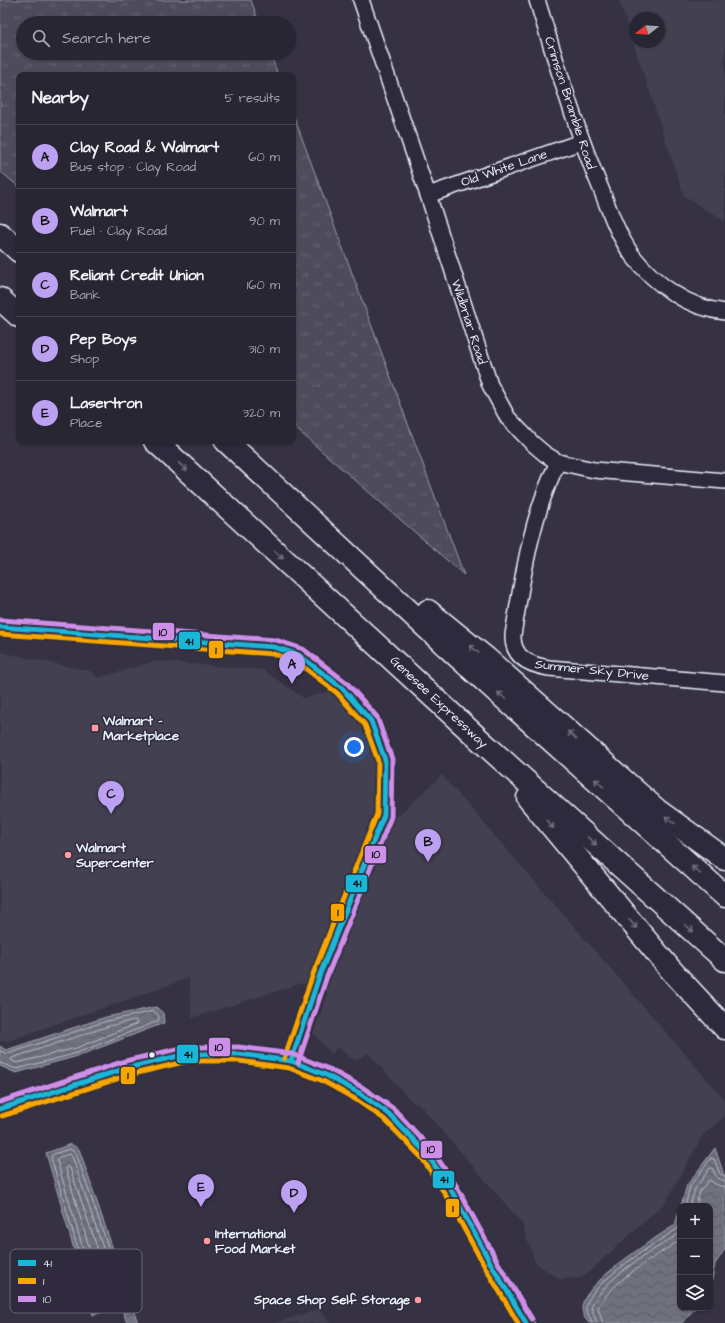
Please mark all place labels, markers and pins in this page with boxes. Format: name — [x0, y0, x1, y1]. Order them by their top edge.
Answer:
pin: A — [279, 651, 305, 684]
place label: Walmart - Marketplace — [102, 712, 179, 746]
marker: Walmart - Marketplace — [90, 723, 100, 733]
pin: C — [98, 781, 124, 814]
pin: B — [415, 829, 441, 862]
place label: Walmart Supercenter — [75, 839, 154, 873]
marker: Walmart Supercenter — [63, 850, 73, 860]
unlabelled marker — [147, 1050, 157, 1060]
pin: E — [188, 1174, 214, 1207]
pin: D — [281, 1180, 307, 1213]
place label: International Food Market — [215, 1225, 296, 1258]
marker: International Food Market — [202, 1236, 212, 1246]
place label: Space Shop Self Storage — [253, 1291, 410, 1311]
marker: Space Shop Self Storage — [413, 1295, 423, 1305]

